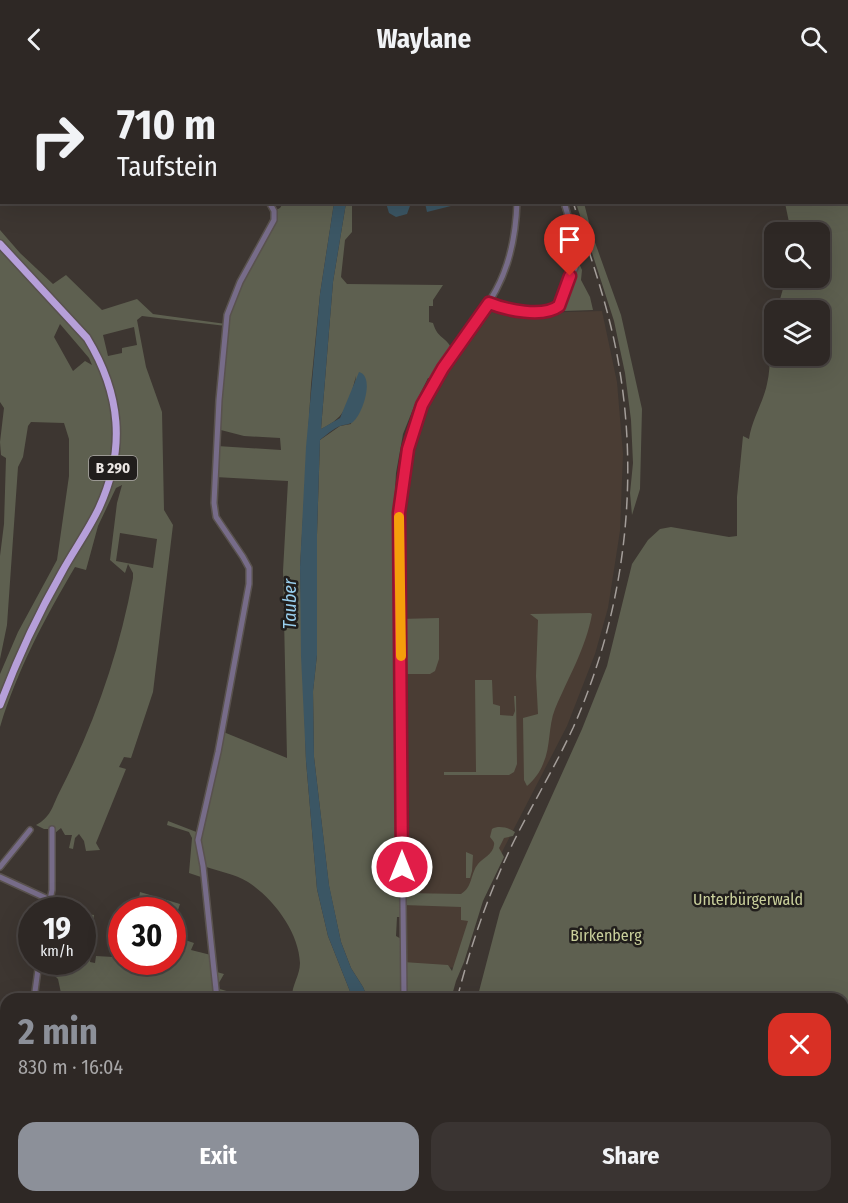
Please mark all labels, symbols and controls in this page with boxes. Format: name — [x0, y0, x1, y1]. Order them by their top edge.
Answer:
icon: back — [18, 23, 51, 56]
text: Waylane — [377, 23, 471, 55]
icon: search — [797, 23, 830, 56]
text: 710 m — [117, 100, 216, 150]
icon: right — [18, 102, 96, 180]
text: Taufstein — [117, 151, 218, 183]
pin — [544, 214, 595, 276]
map controls — [764, 222, 830, 366]
button: search — [764, 222, 830, 288]
icon: arrive — [553, 223, 586, 256]
button: layers — [764, 300, 830, 366]
road number: B 290 — [89, 456, 137, 480]
water label: Tauber — [279, 578, 301, 629]
position arrow — [370, 835, 434, 899]
park label: Unterbürgerwald — [693, 890, 803, 909]
speed limit sign: 30 — [108, 897, 186, 975]
text: 19 — [43, 911, 71, 947]
park label: Birkenberg — [570, 926, 642, 945]
text: km/h — [40, 942, 74, 960]
text: 2 min — [18, 1010, 98, 1054]
button: close — [768, 1013, 831, 1076]
text: 830 m · 16:04 — [18, 1055, 123, 1079]
button: Exit — [18, 1122, 419, 1191]
button: Share — [431, 1122, 831, 1191]

